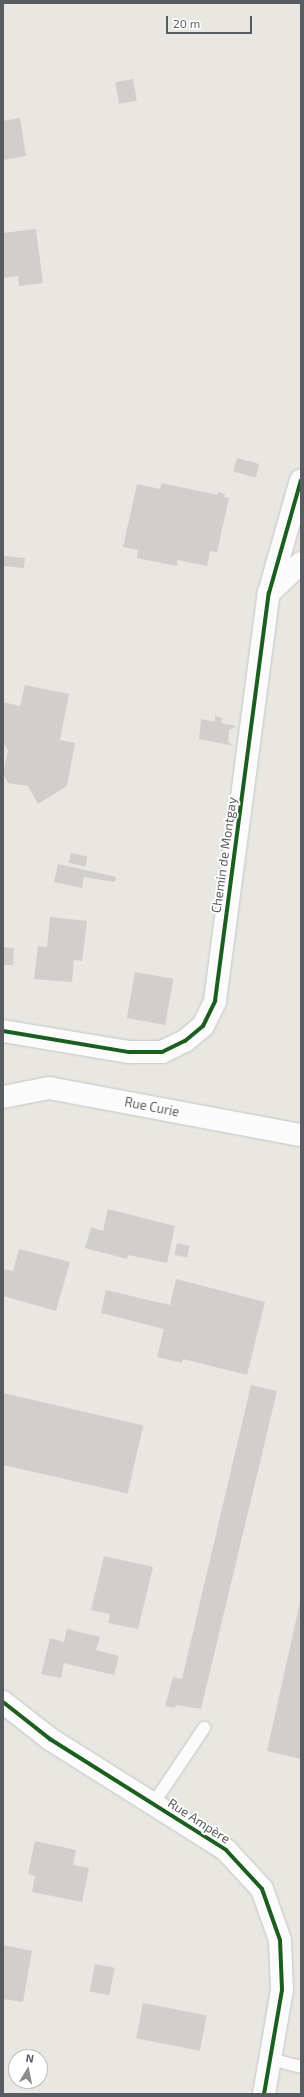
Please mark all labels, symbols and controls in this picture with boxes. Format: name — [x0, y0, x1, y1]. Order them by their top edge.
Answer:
scale bar — [168, 8, 254, 34]
text: 20 m — [173, 16, 200, 30]
street label: Chemin de Montgay — [208, 796, 240, 914]
street label: Rue Curie — [123, 1094, 181, 1120]
street label: Rue Ampère — [165, 1795, 233, 1847]
north arrow — [8, 2049, 48, 2089]
text: N — [25, 2051, 35, 2065]

